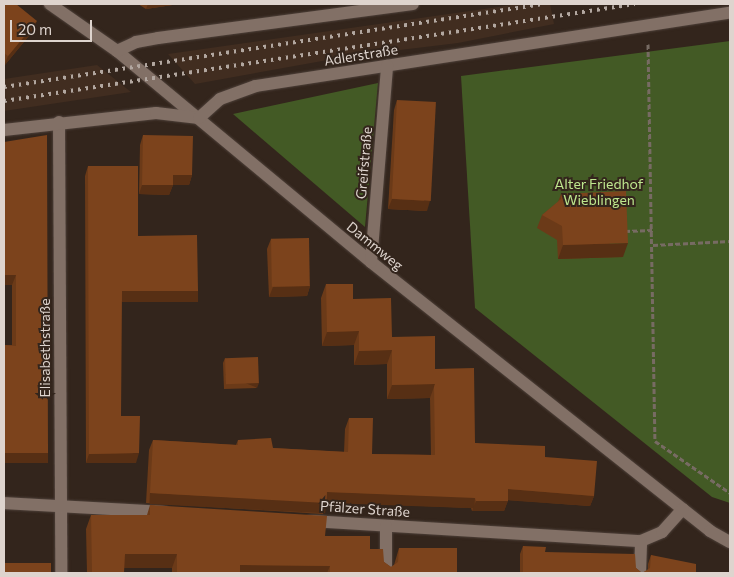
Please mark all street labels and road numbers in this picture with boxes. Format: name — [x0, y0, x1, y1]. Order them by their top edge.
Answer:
street label: Adlerstraße — [323, 41, 399, 69]
street label: Greifstraße — [352, 126, 376, 200]
street label: Dammweg — [343, 218, 407, 274]
street label: Elisabethstraße — [37, 298, 53, 398]
street label: Pfälzer Straße — [320, 497, 410, 521]

